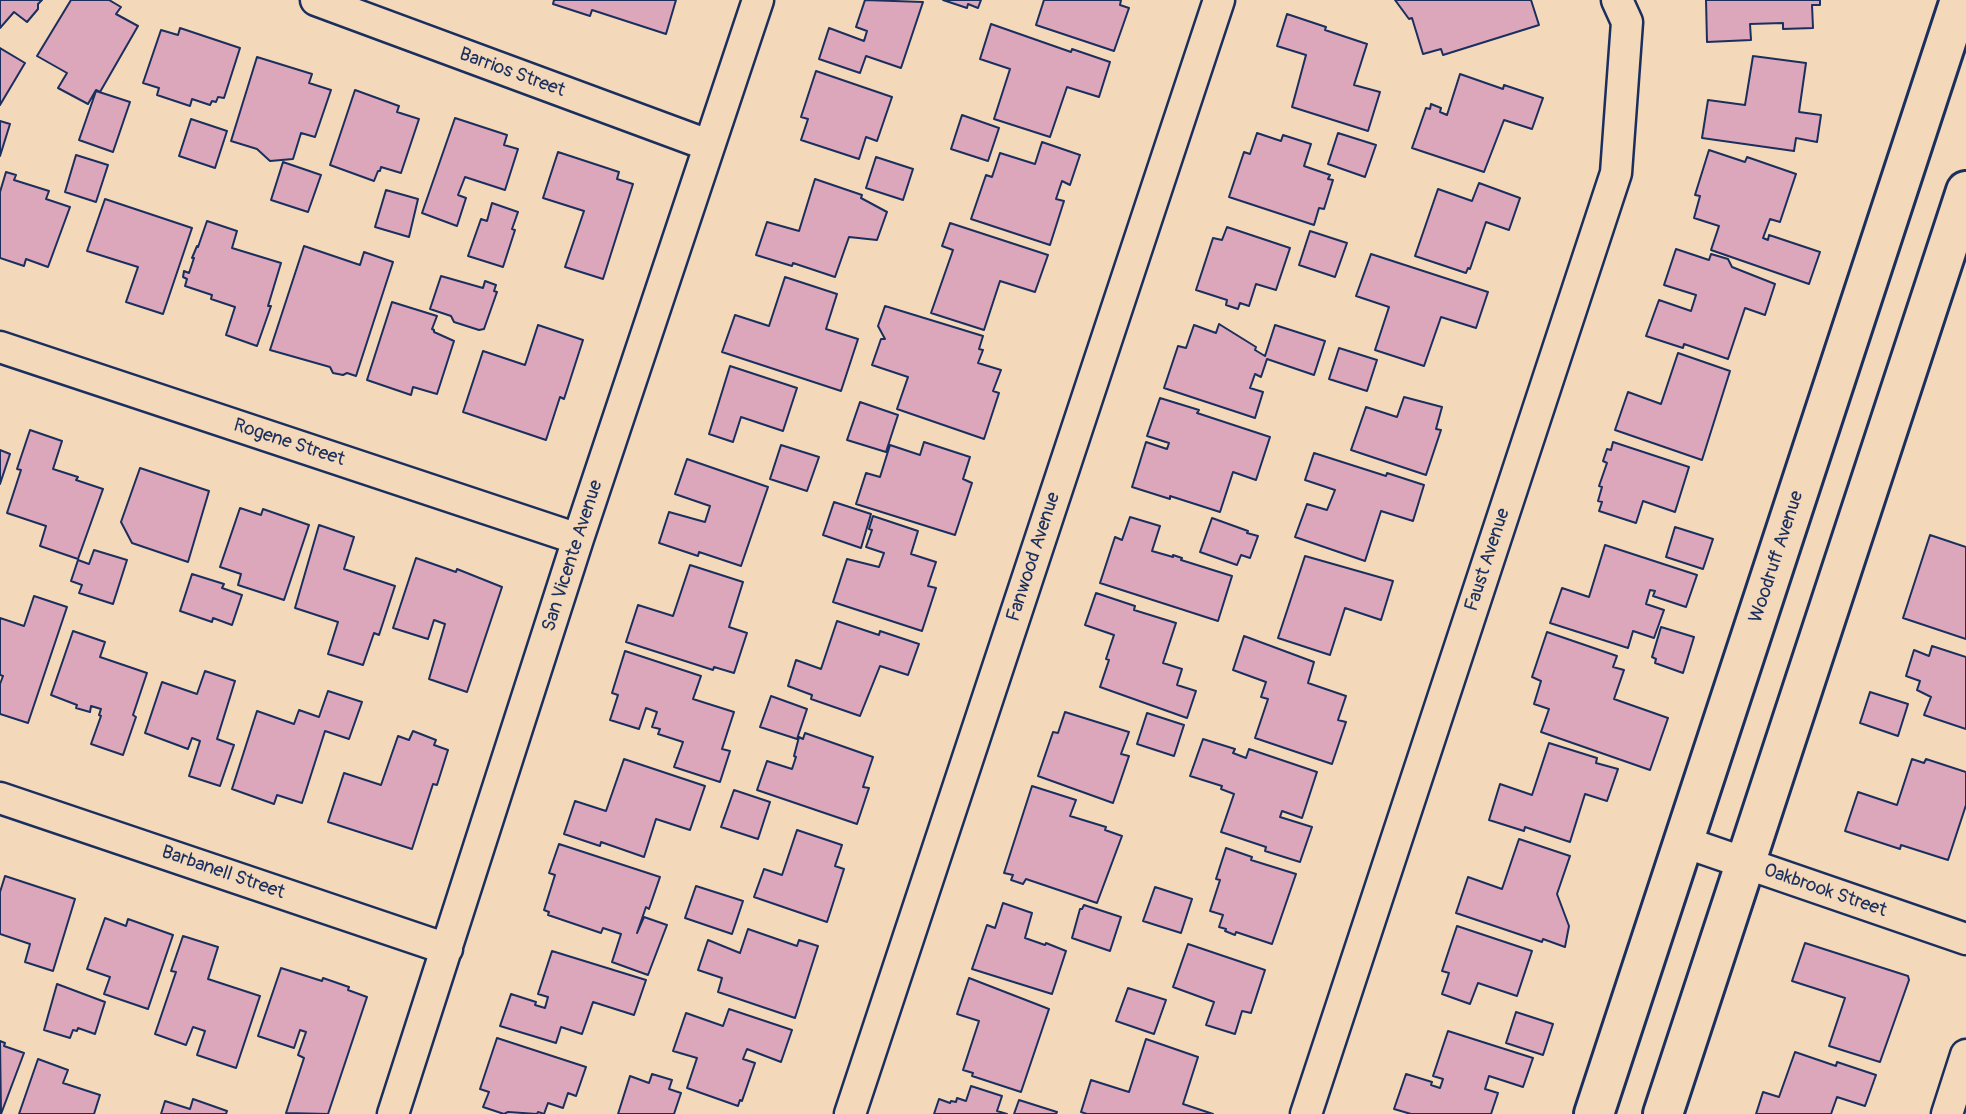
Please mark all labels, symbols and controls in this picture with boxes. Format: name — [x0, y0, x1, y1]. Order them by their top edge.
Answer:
street label: Barrios Street — [456, 43, 568, 103]
street label: Rogene Street — [231, 414, 347, 472]
street label: San Vicente Avenue — [538, 477, 608, 635]
street label: Woodruff Avenue — [1745, 488, 1809, 626]
street label: Fanwood Avenue — [1002, 490, 1066, 624]
street label: Faust Avenue — [1461, 506, 1515, 614]
street label: Barbanell Street — [158, 841, 288, 905]
street label: Oakbrook Street — [1761, 859, 1889, 923]

